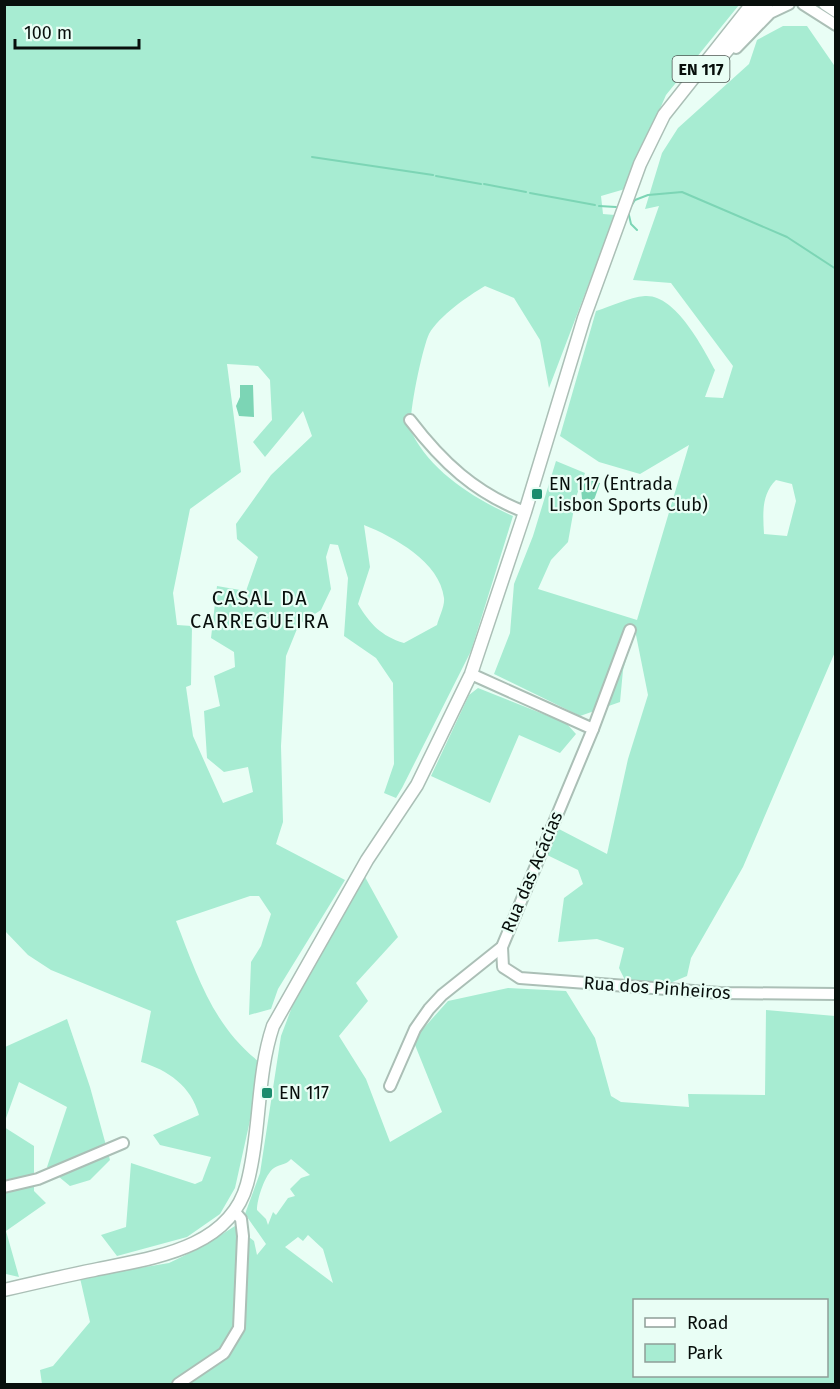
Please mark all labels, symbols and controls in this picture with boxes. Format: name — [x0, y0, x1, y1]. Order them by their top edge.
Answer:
scale bar — [15, 12, 140, 50]
text: 100 m — [24, 22, 72, 44]
road number: EN 117 — [672, 56, 730, 82]
place label: EN 117 (Entrada Lisbon Sports Club) — [549, 473, 708, 516]
marker: EN 117 (Entrada Lisbon Sports Club) — [530, 487, 544, 501]
district label: CASAL DA CARREGUEIRA — [190, 586, 330, 633]
street label: Rua das Acácias — [497, 808, 567, 936]
street label: Rua dos Pinheiros — [583, 972, 731, 1004]
place label: EN 117 — [279, 1082, 329, 1104]
marker: EN 117 — [260, 1086, 274, 1100]
legend — [633, 1299, 828, 1377]
text: Road — [687, 1312, 729, 1334]
text: Park — [687, 1342, 723, 1364]

